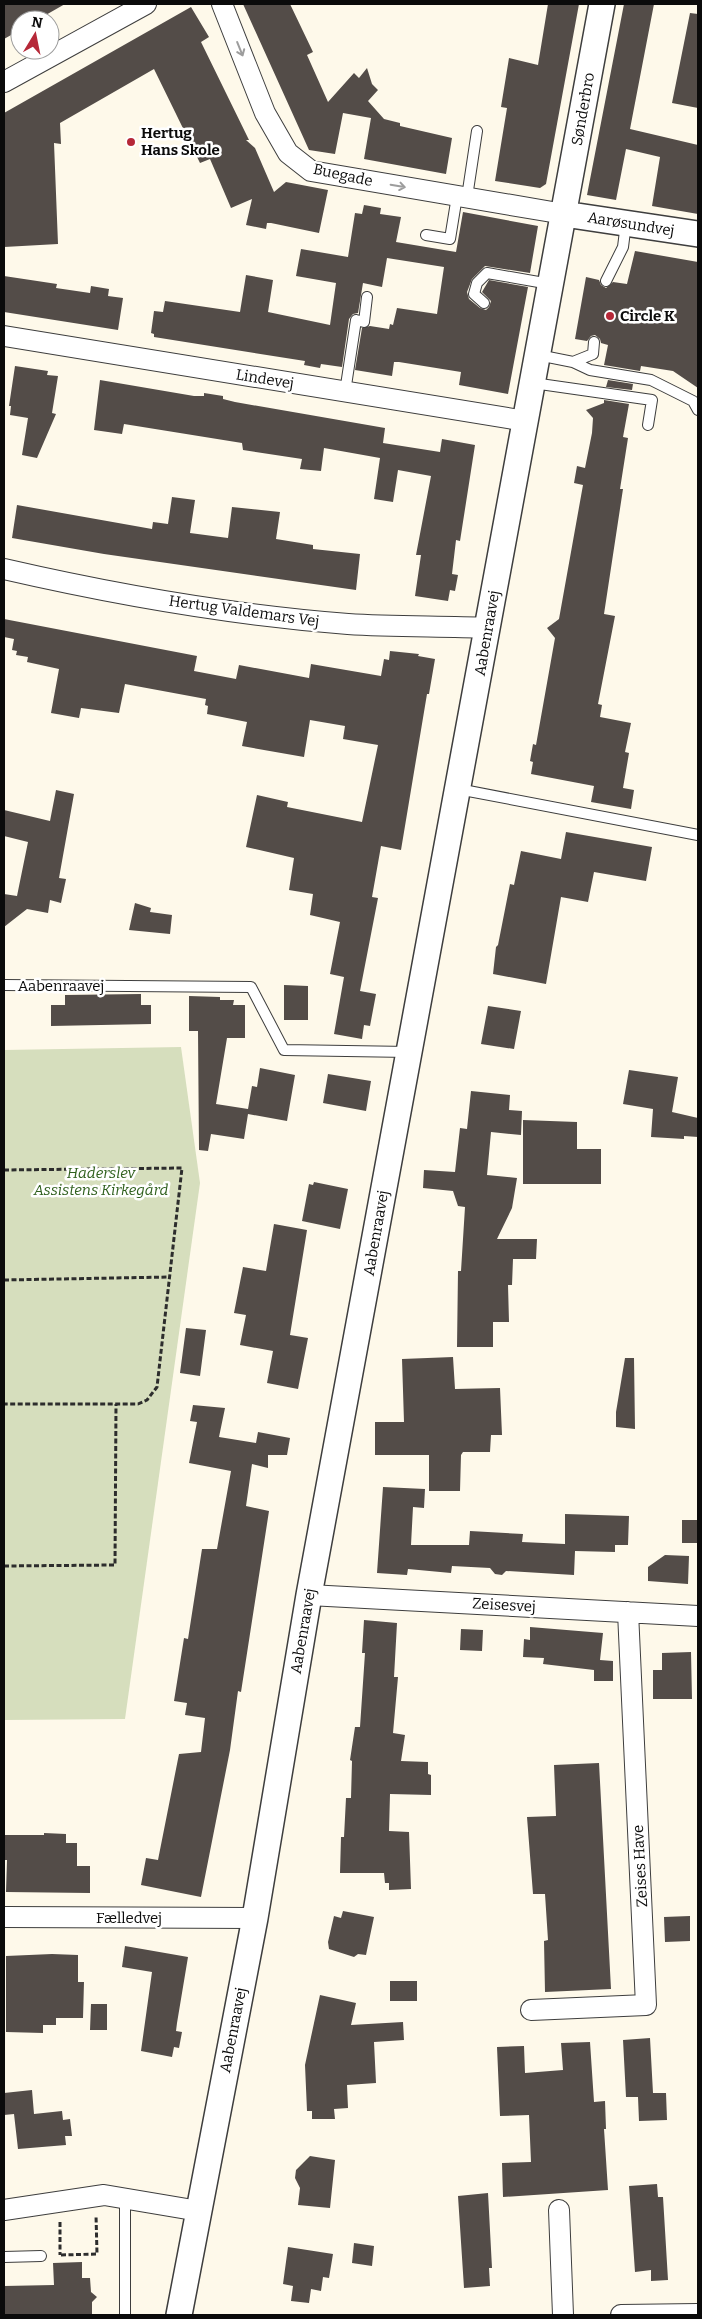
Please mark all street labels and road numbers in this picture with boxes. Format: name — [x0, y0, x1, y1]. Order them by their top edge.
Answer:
street label: Sønderbro — [568, 71, 598, 147]
street label: Buegade — [312, 160, 374, 190]
street label: Aarøsundvej — [586, 208, 676, 240]
street label: Lindevej — [235, 366, 295, 392]
street label: Aabenraavej — [471, 589, 503, 677]
street label: Hertug Valdemars Vej — [168, 592, 320, 630]
street label: Aabenraavej — [18, 977, 104, 995]
street label: Aabenraavej — [360, 1189, 392, 1277]
street label: Aabenraavej — [287, 1587, 319, 1675]
street label: Zeisesvej — [472, 1594, 536, 1616]
street label: Zeises Have — [629, 1824, 651, 1908]
street label: Fælledvej — [96, 1909, 162, 1927]
street label: Aabenraavej — [216, 1986, 250, 2074]

